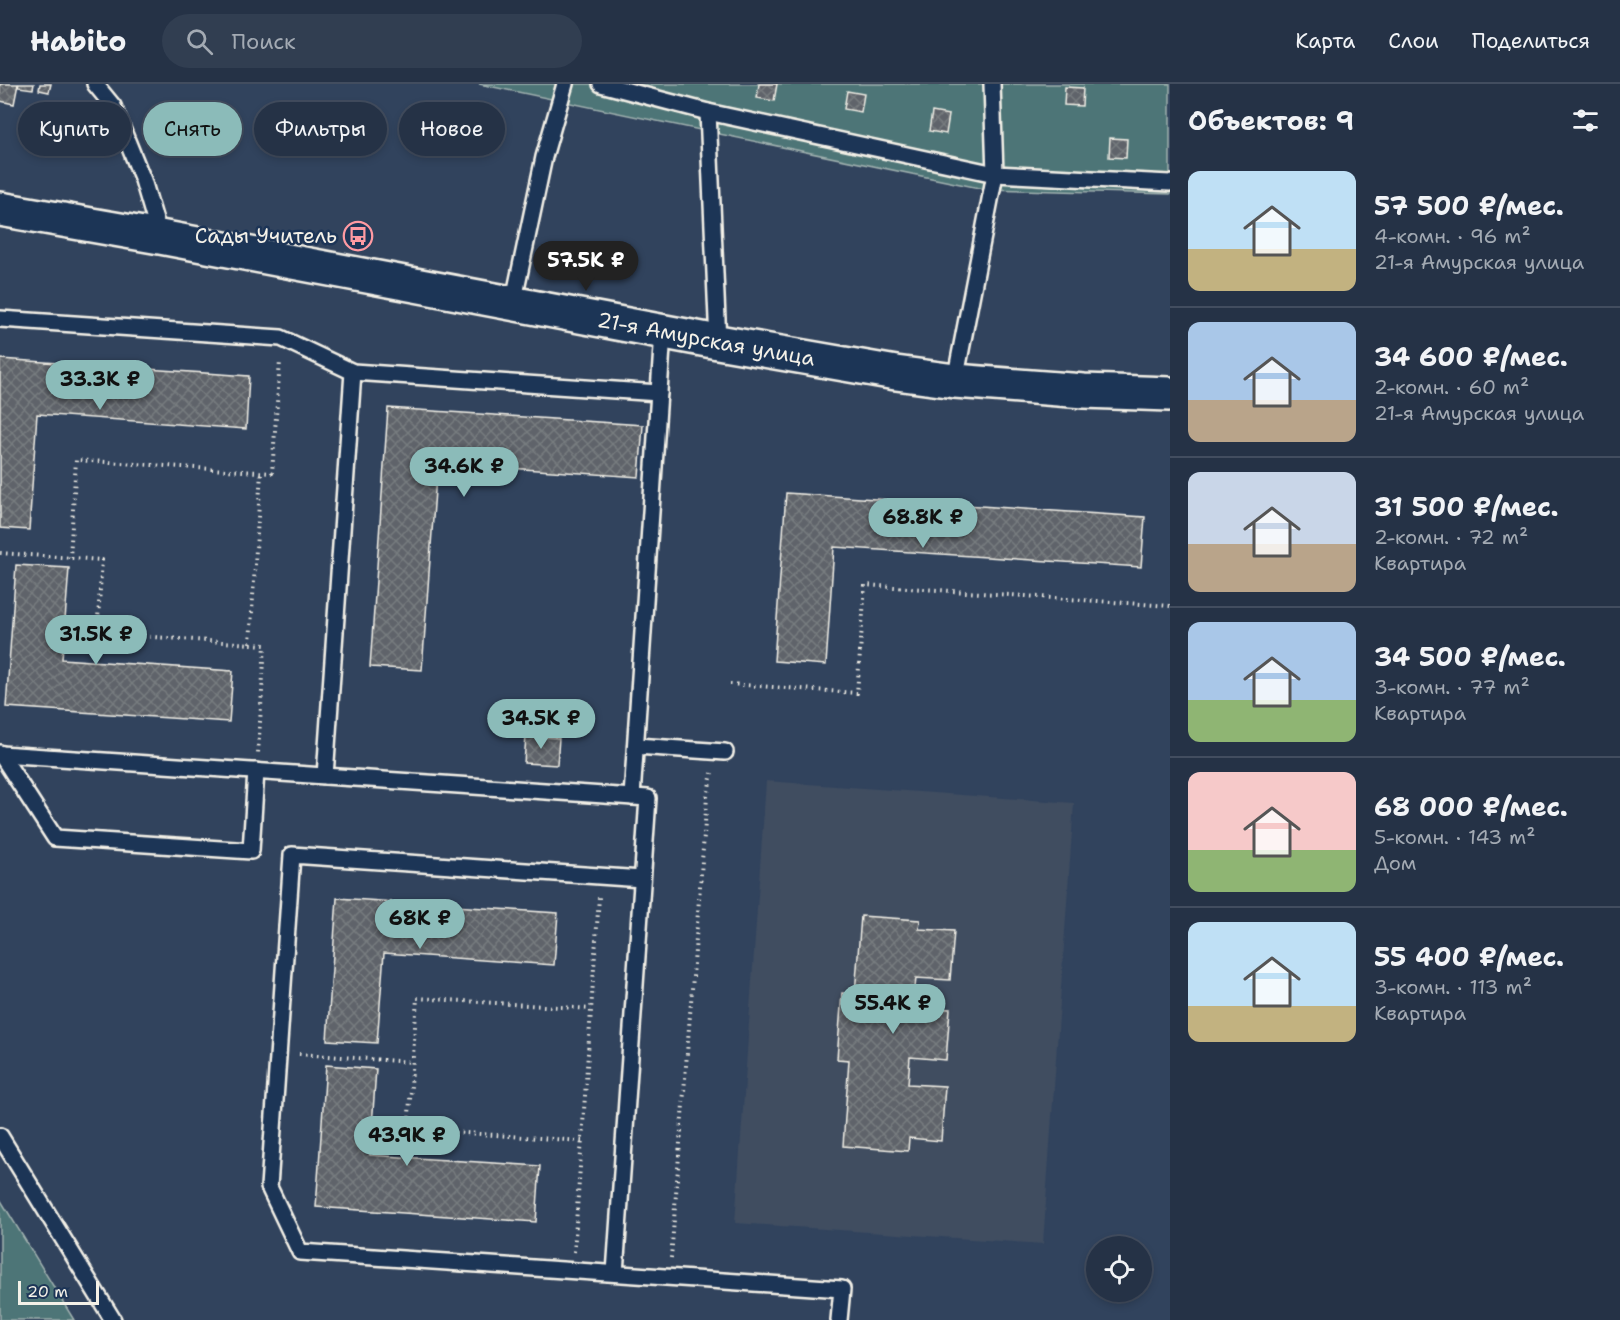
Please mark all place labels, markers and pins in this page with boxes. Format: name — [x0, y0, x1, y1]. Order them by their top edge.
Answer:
bus stop icon: Сады Учитель — [342, 220, 374, 252]
place label: Сады Учитель — [195, 222, 337, 250]
pin: 57.5K ₽ — [531, 241, 641, 292]
pin: 33.3K ₽ — [45, 360, 155, 411]
pin: 34.6K ₽ — [409, 447, 519, 498]
pin: 68.8K ₽ — [868, 498, 978, 549]
pin: 31.5K ₽ — [41, 615, 151, 666]
pin: 34.5K ₽ — [486, 699, 596, 750]
pin: 68K ₽ — [378, 899, 462, 950]
pin: 55.4K ₽ — [838, 984, 948, 1035]
pin: 43.9K ₽ — [352, 1116, 462, 1167]

